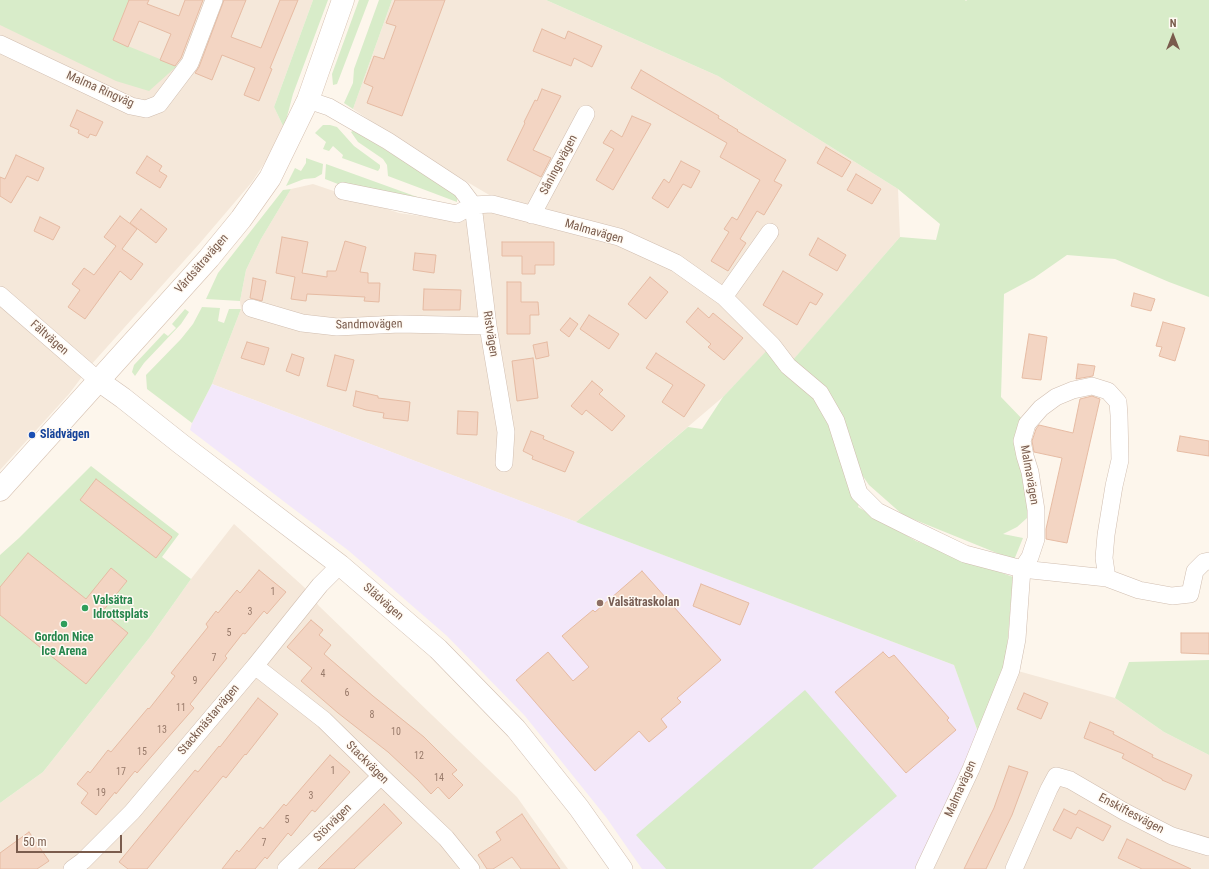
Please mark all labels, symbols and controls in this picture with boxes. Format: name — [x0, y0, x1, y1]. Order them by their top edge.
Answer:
north arrow — [1153, 16, 1193, 56]
text: N — [1170, 17, 1176, 30]
street label: Malma Ringväg — [64, 69, 136, 111]
street label: Såningsvägen — [537, 133, 581, 197]
street label: Malmavägen — [563, 217, 625, 247]
street label: Vårdsätravägen — [172, 231, 232, 297]
street label: Ristvägen — [479, 310, 501, 358]
street label: Sandmovägen — [335, 317, 403, 333]
street label: Fältvägen — [27, 318, 71, 358]
place label: Slädvägen — [40, 428, 90, 442]
marker: Slädvägen — [27, 430, 37, 440]
street label: Malmavägen — [1017, 444, 1041, 506]
street label: Slädvägen — [360, 581, 406, 623]
house number: 1 — [271, 586, 275, 598]
place label: Valsätra Idrottsplats — [93, 594, 148, 622]
place label: Valsätraskolan — [608, 596, 679, 610]
marker: Valsätraskolan — [595, 598, 605, 608]
marker: Valsätra Idrottsplats — [80, 603, 90, 613]
house number: 3 — [248, 606, 252, 618]
marker: Gordon Nice Ice Arena — [59, 619, 69, 629]
house number: 5 — [227, 627, 231, 639]
place label: Gordon Nice Ice Arena — [34, 631, 94, 659]
house number: 7 — [212, 652, 216, 664]
house number: 4 — [321, 668, 325, 680]
house number: 9 — [193, 675, 197, 687]
street label: Stackmästarvägen — [175, 682, 243, 758]
house number: 6 — [345, 687, 349, 699]
house number: 11 — [176, 702, 186, 714]
house number: 8 — [370, 709, 374, 721]
house number: 13 — [157, 724, 167, 736]
house number: 10 — [391, 726, 401, 738]
street label: Stackvägen — [343, 739, 391, 787]
house number: 15 — [137, 746, 147, 758]
house number: 12 — [414, 750, 424, 762]
street label: Malmavägen — [942, 758, 980, 820]
house number: 1 — [331, 765, 335, 777]
house number: 17 — [116, 766, 126, 778]
house number: 14 — [434, 772, 444, 784]
house number: 19 — [96, 787, 106, 799]
house number: 3 — [309, 790, 313, 802]
street label: Enskiftesvägen — [1096, 791, 1166, 837]
street label: Störvägen — [311, 801, 355, 845]
house number: 5 — [285, 814, 289, 826]
scale bar — [18, 827, 124, 853]
text: 50 m — [23, 835, 47, 849]
house number: 7 — [262, 837, 266, 849]

